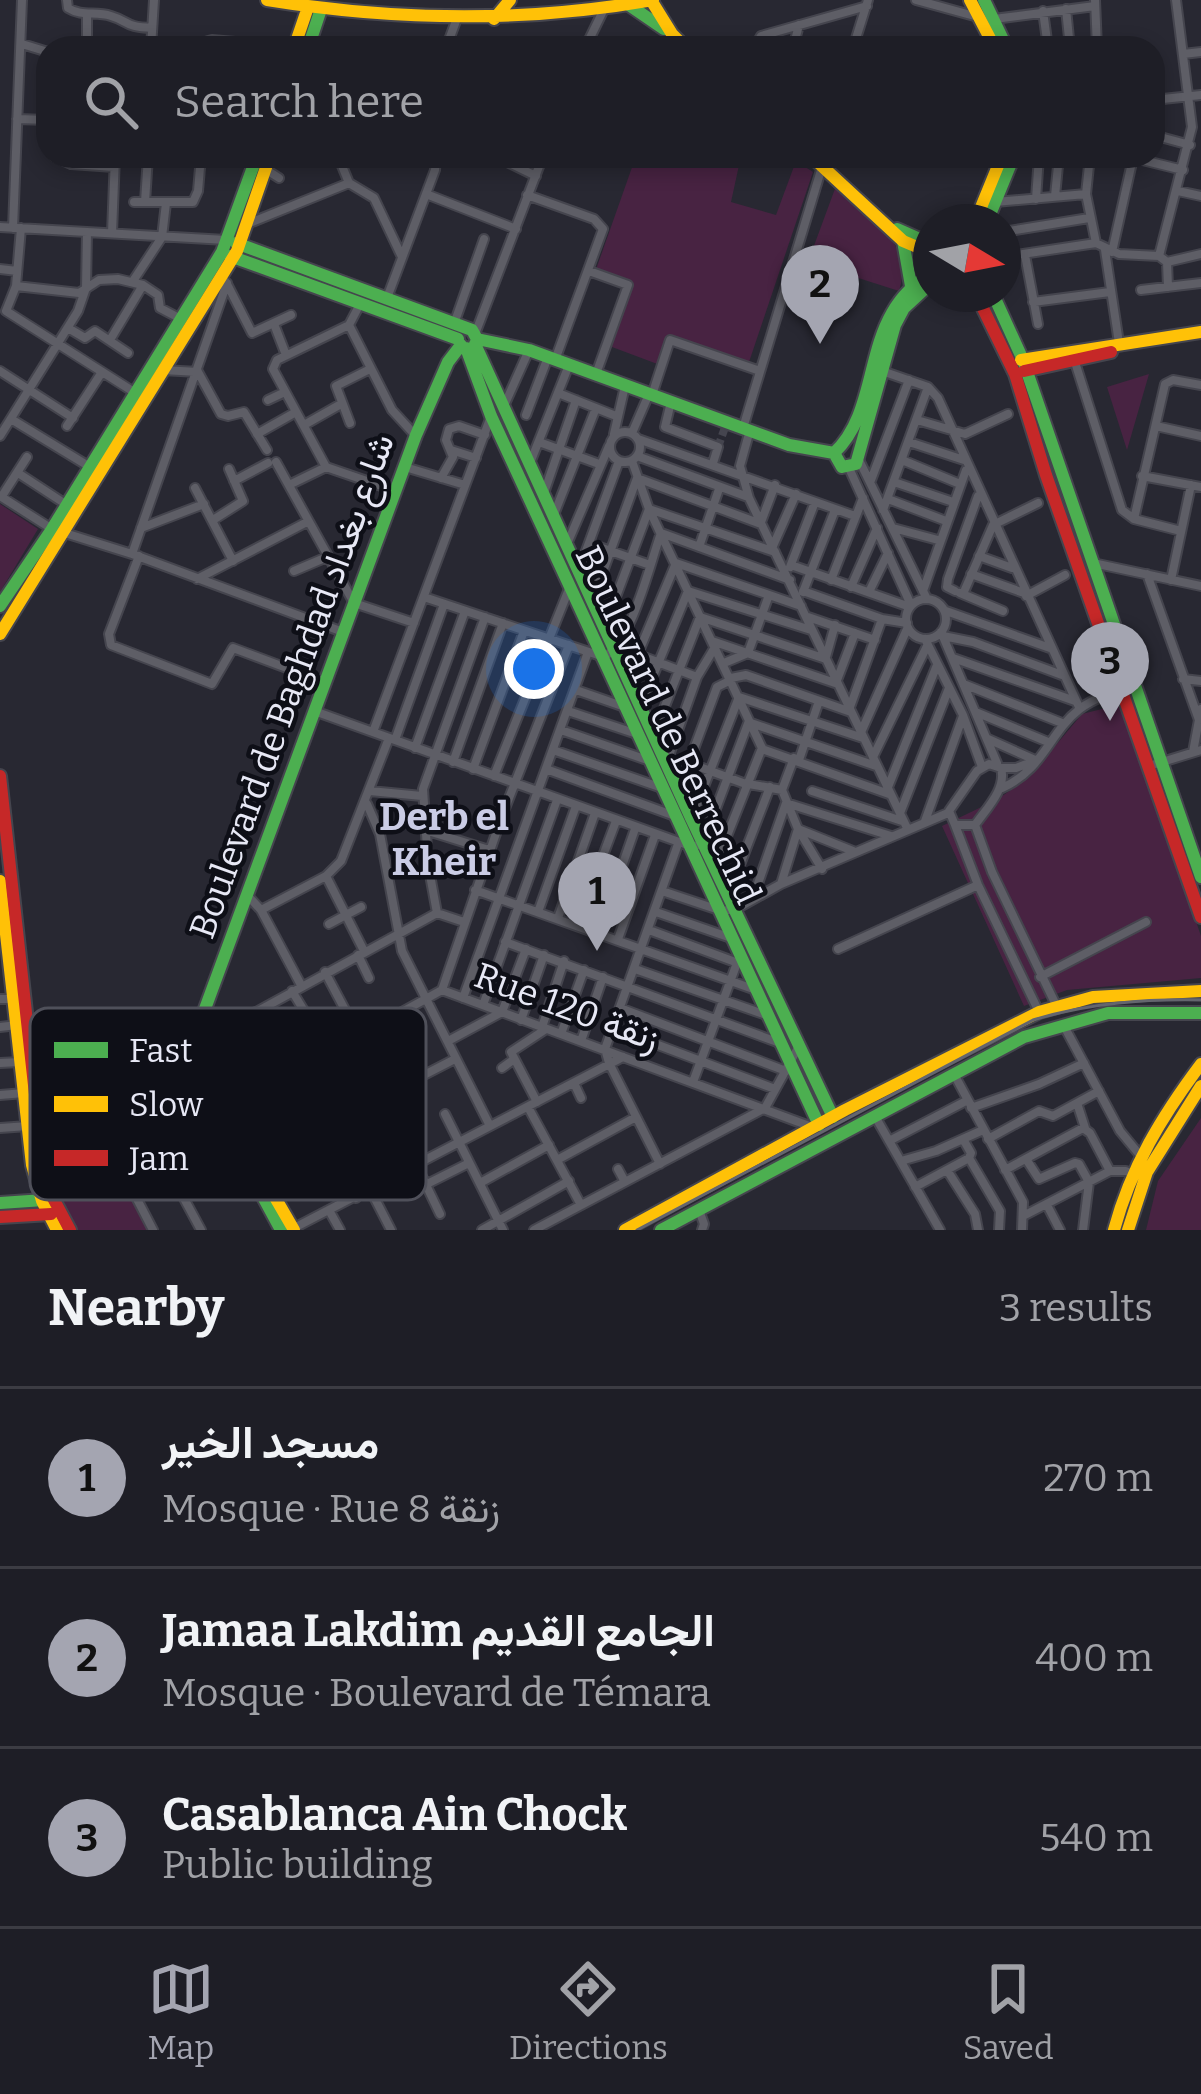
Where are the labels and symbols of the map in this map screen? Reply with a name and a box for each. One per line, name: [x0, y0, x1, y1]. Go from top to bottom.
north arrow: [913, 204, 1021, 312]
pin: 2: [781, 245, 859, 344]
street label: Boulevard de Baghdad شارع بغداد: [180, 428, 406, 945]
street label: Boulevard de Berrechid: [566, 539, 770, 911]
pin: 3: [1071, 622, 1149, 721]
your location: [504, 639, 564, 699]
district label: Derb el Kheir: [379, 794, 509, 885]
pin: 1: [558, 852, 636, 951]
street label: Rue 120 زنقة: [469, 953, 665, 1061]
legend: [30, 1008, 426, 1200]
text: Fast: [129, 1031, 192, 1071]
text: Slow: [129, 1085, 204, 1125]
text: Jam: [128, 1139, 189, 1179]

